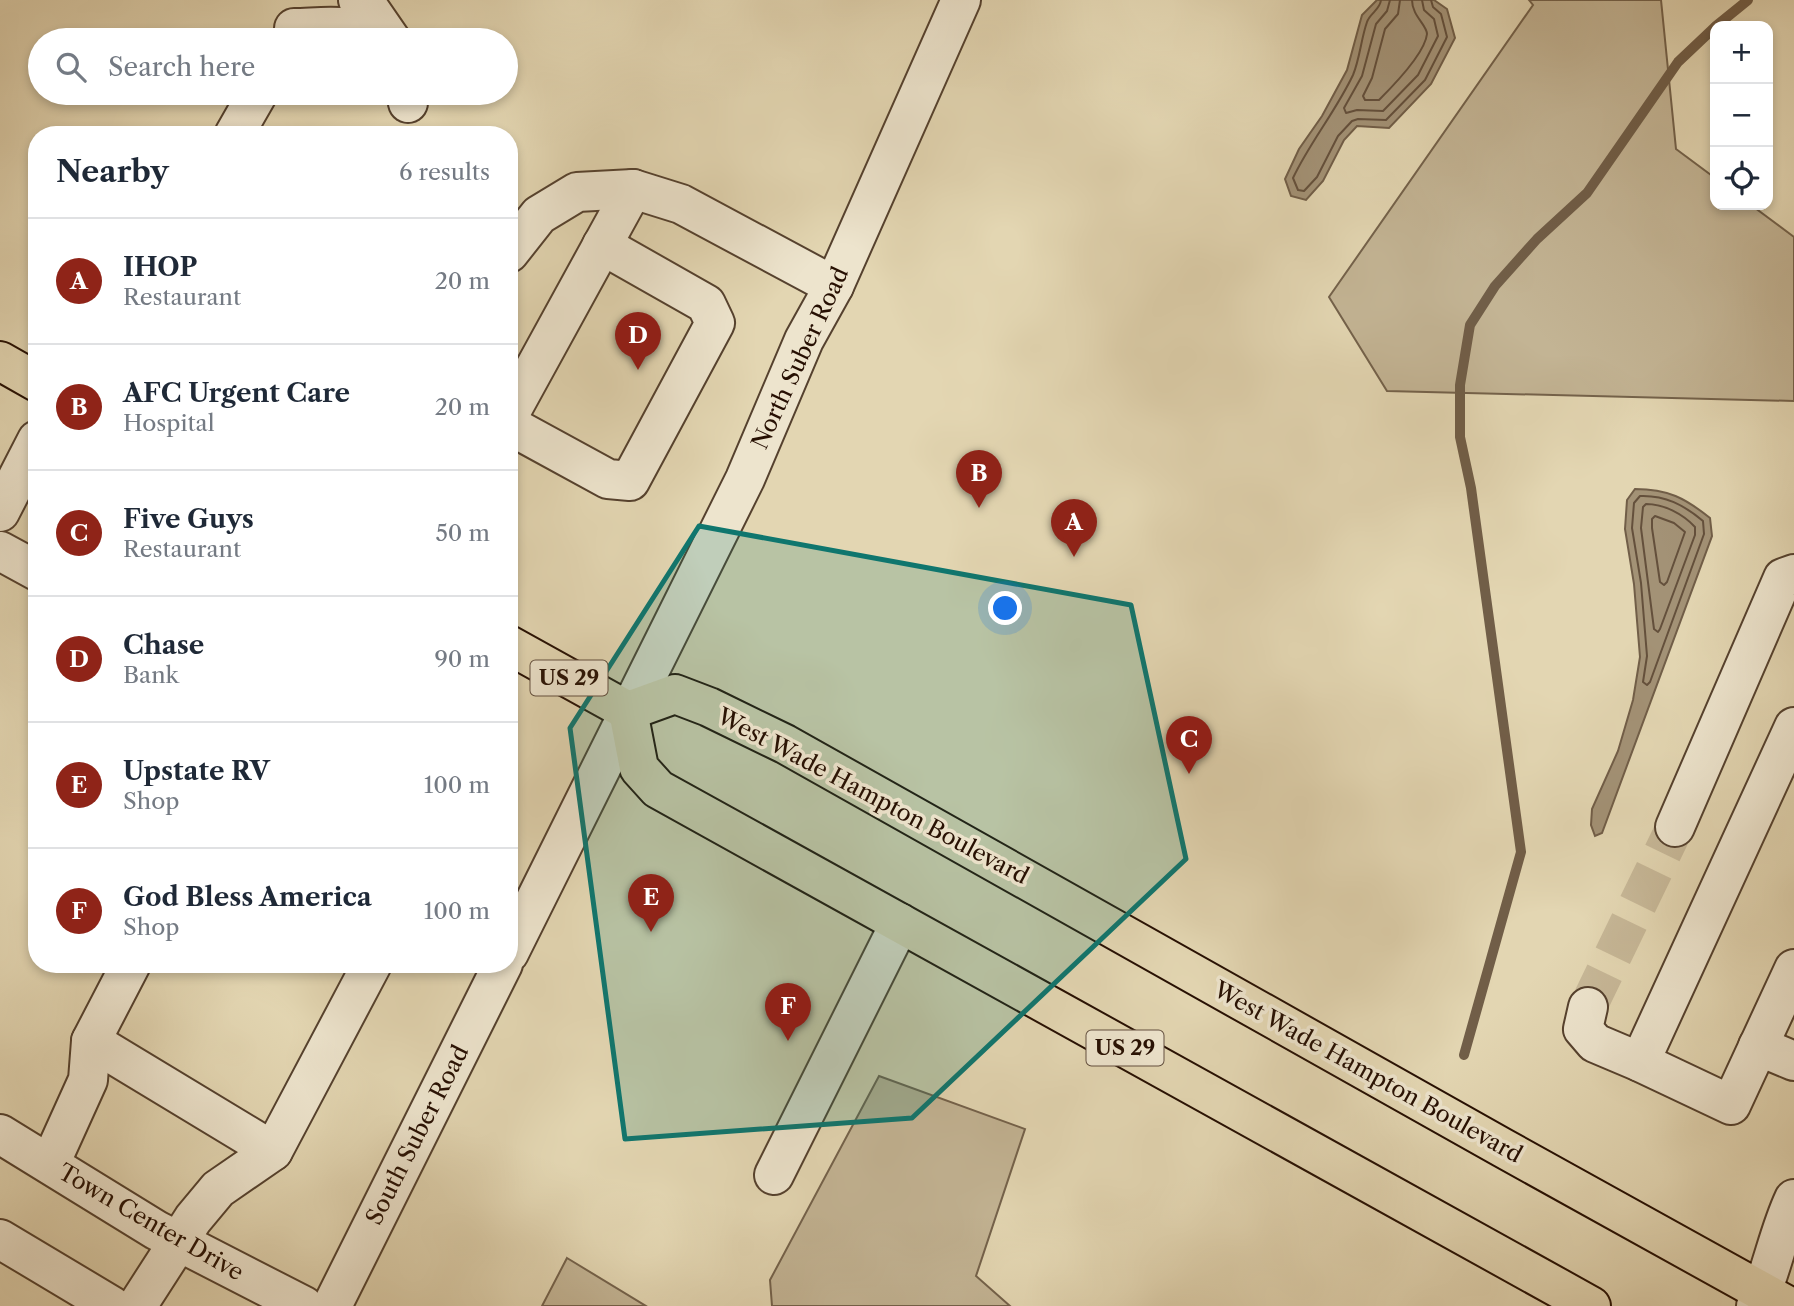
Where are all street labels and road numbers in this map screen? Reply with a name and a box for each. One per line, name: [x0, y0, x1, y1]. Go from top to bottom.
street label: North Suber Road: [746, 262, 854, 454]
road number: US 29: [530, 660, 608, 696]
street label: West Wade Hampton Boulevard: [712, 701, 1033, 890]
street label: West Wade Hampton Boulevard: [1208, 975, 1527, 1169]
road number: US 29: [1086, 1030, 1164, 1066]
street label: South Suber Road: [360, 1041, 474, 1229]
street label: Town Center Drive: [53, 1158, 249, 1286]

